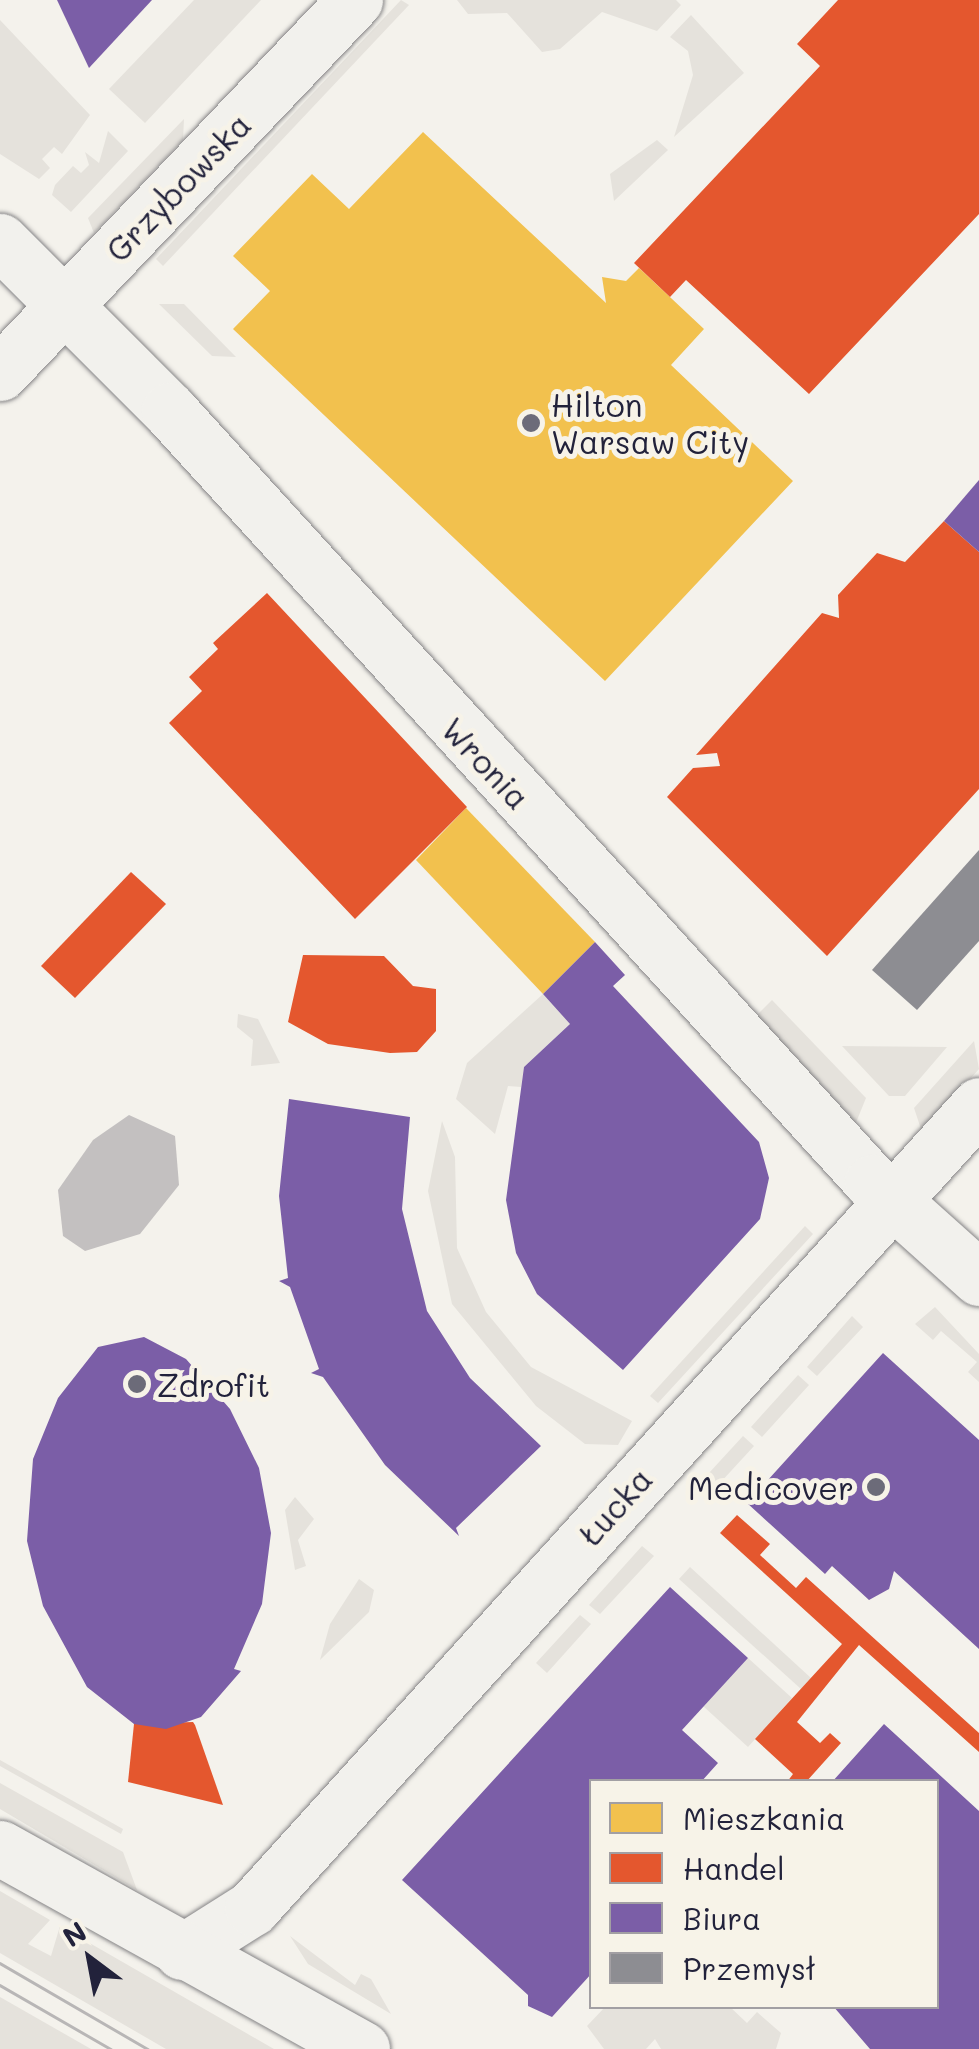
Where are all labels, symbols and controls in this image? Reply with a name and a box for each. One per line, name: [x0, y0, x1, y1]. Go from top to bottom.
street label: Grzybowska: [98, 105, 258, 269]
place label: Hilton Warsaw City: [551, 386, 749, 461]
marker: Hilton Warsaw City: [520, 412, 542, 434]
street label: Wronia: [434, 709, 538, 817]
place label: Zdrofit: [157, 1365, 270, 1403]
marker: Zdrofit: [126, 1373, 148, 1395]
street label: Łucka: [571, 1460, 659, 1552]
place label: Medicover: [688, 1468, 854, 1506]
marker: Medicover: [863, 1474, 889, 1500]
legend: [589, 1779, 939, 2009]
text: Mieszkania: [683, 1798, 845, 1838]
text: Handel: [683, 1848, 785, 1888]
text: Biura: [683, 1898, 761, 1938]
north arrow: [40, 1909, 140, 2009]
text: N: [56, 1913, 93, 1954]
text: Przemysł: [683, 1948, 815, 1988]

